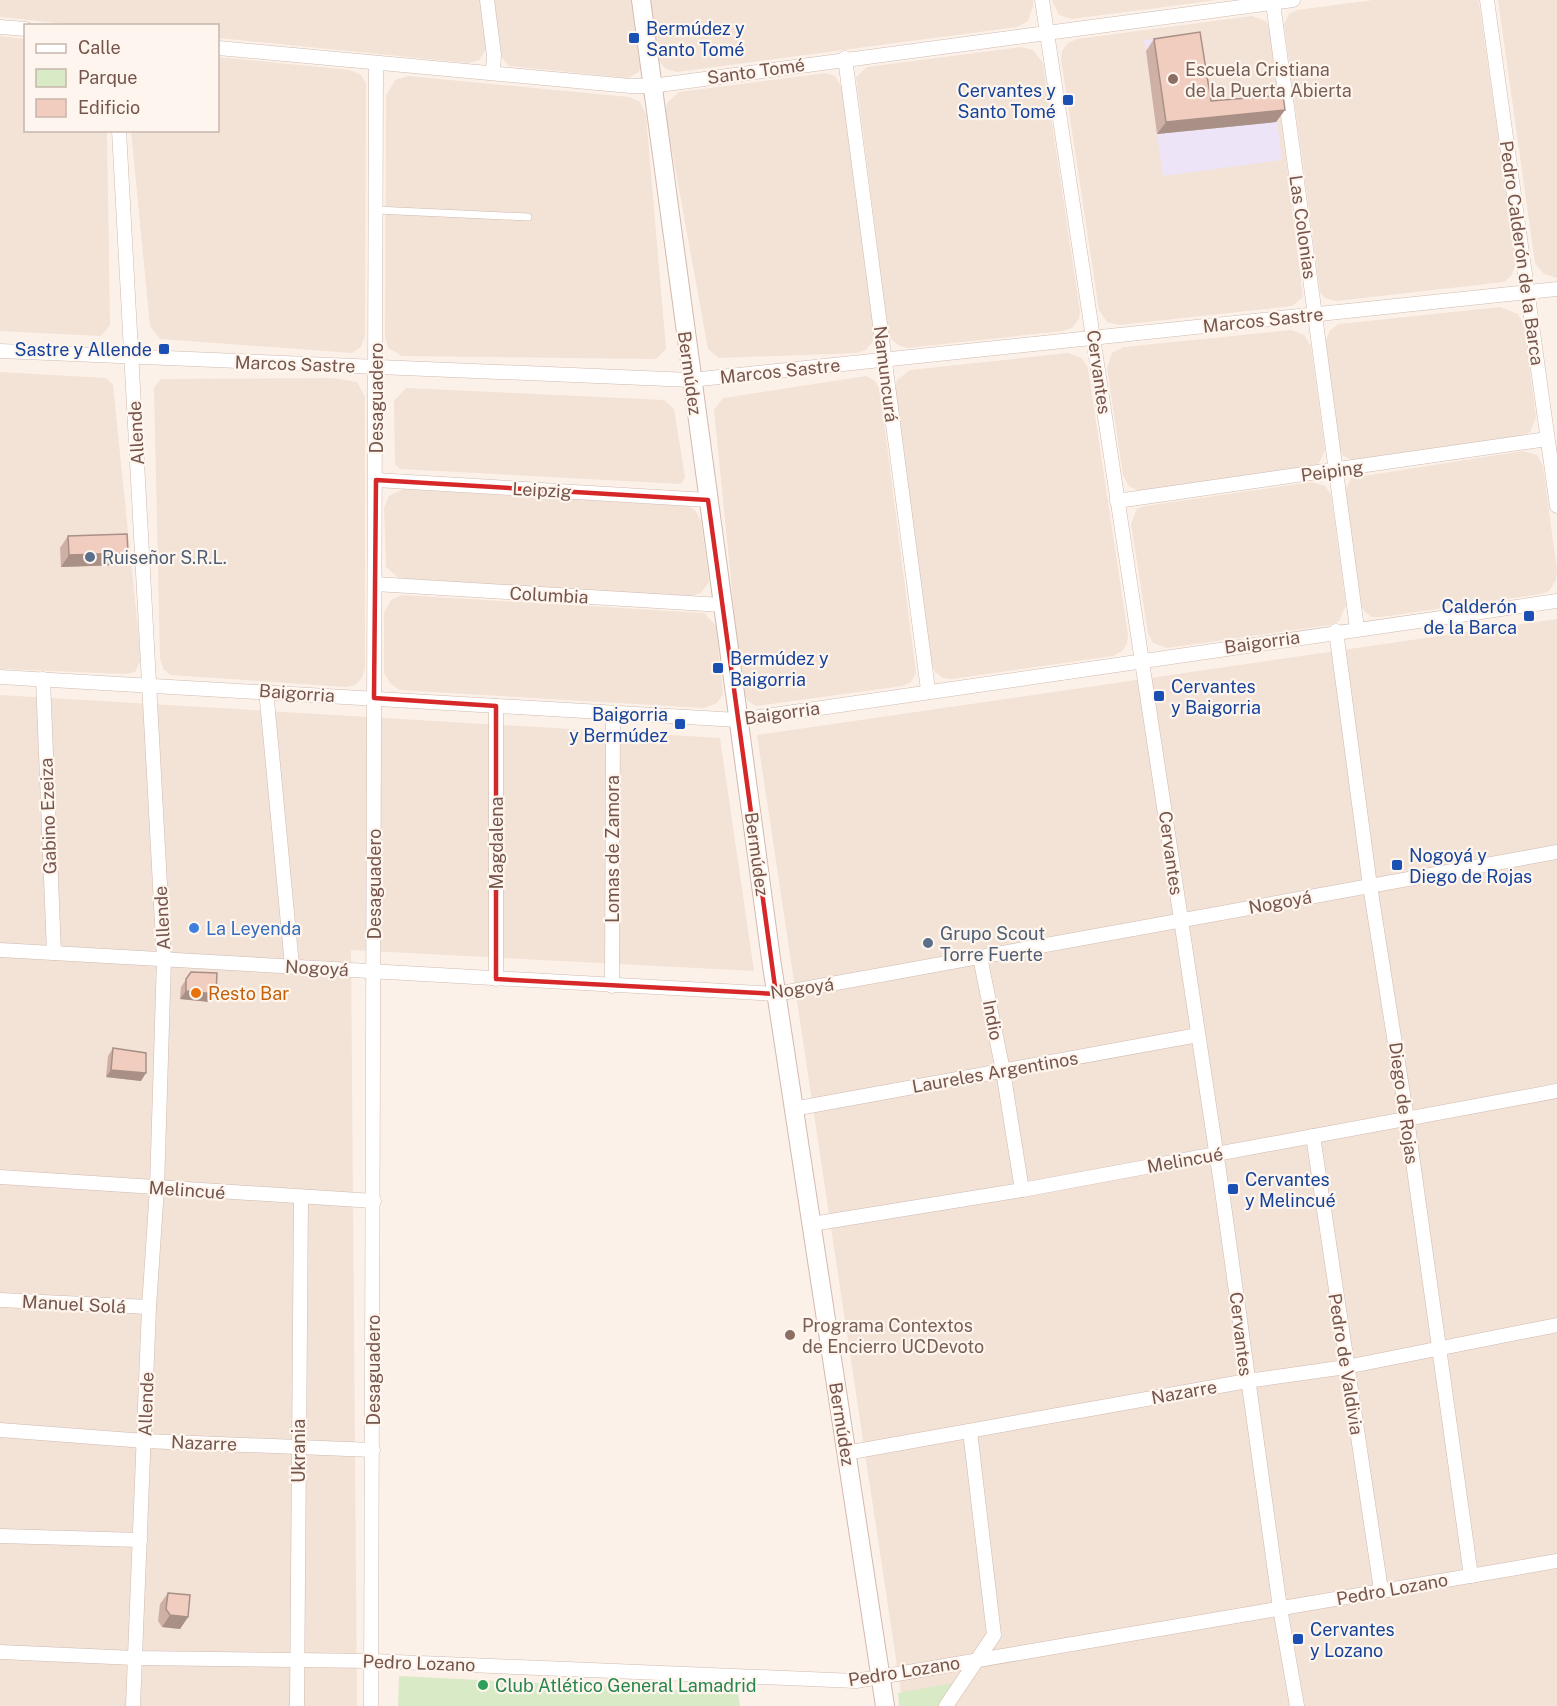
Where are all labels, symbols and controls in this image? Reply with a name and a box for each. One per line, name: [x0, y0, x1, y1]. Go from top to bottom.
place label: Bermúdez y Santo Tomé: [646, 18, 745, 60]
legend: [24, 24, 219, 132]
marker: Bermúdez y Santo Tomé: [627, 31, 641, 45]
text: Calle: [78, 37, 121, 58]
street label: Santo Tomé: [706, 54, 806, 88]
place label: Escuela Cristiana de la Puerta Abierta: [1185, 59, 1352, 101]
text: Parque: [78, 67, 138, 88]
marker: Escuela Cristiana de la Puerta Abierta: [1166, 72, 1180, 86]
place label: Cervantes y Santo Tomé: [957, 80, 1056, 122]
marker: Cervantes y Santo Tomé: [1061, 93, 1075, 107]
text: Edificio: [78, 97, 140, 118]
street label: Pedro Calderón de la Barca: [1496, 139, 1548, 367]
street label: Las Colonias: [1285, 174, 1321, 280]
street label: Marcos Sastre: [1202, 303, 1324, 337]
street label: Namuncurá: [870, 325, 902, 423]
street label: Cervantes: [1083, 329, 1115, 415]
street label: Bermúdez: [674, 330, 706, 416]
place label: Sastre y Allende: [15, 339, 152, 360]
marker: Sastre y Allende: [157, 342, 171, 356]
street label: Desaguadero: [366, 342, 387, 454]
street label: Marcos Sastre: [234, 351, 356, 377]
street label: Marcos Sastre: [719, 354, 841, 388]
street label: Allende: [124, 400, 148, 466]
street label: Peiping: [1299, 456, 1365, 486]
street label: Leipzig: [512, 478, 572, 502]
place label: Ruiseñor S.R.L.: [102, 547, 227, 568]
marker: Ruiseñor S.R.L.: [83, 550, 97, 564]
street label: Columbia: [509, 582, 589, 608]
place label: Calderón de la Barca: [1424, 596, 1517, 638]
marker: Calderón de la Barca: [1522, 609, 1536, 623]
street label: Baigorria: [1223, 626, 1301, 658]
place label: Bermúdez y Baigorria: [730, 648, 829, 690]
marker: Bermúdez y Baigorria: [711, 661, 725, 675]
place label: Cervantes y Baigorria: [1171, 676, 1261, 718]
street label: Baigorria: [258, 680, 336, 706]
marker: Cervantes y Baigorria: [1152, 689, 1166, 703]
street label: Baigorria: [743, 697, 821, 729]
place label: Baigorria y Bermúdez: [569, 704, 668, 746]
marker: Baigorria y Bermúdez: [673, 717, 687, 731]
street label: Gabino Ezeiza: [35, 757, 61, 875]
street label: Lomas de Zamora: [602, 775, 623, 923]
street label: Magdalena: [486, 797, 507, 889]
street label: Cervantes: [1155, 810, 1187, 896]
street label: Bermúdez: [741, 811, 773, 897]
street label: Desaguadero: [364, 828, 385, 940]
place label: Nogoyá y Diego de Rojas: [1409, 845, 1532, 887]
marker: Nogoyá y Diego de Rojas: [1390, 858, 1404, 872]
street label: Allende: [150, 885, 174, 951]
street label: Nogoyá: [1247, 886, 1313, 918]
place label: La Leyenda: [206, 918, 301, 939]
marker: La Leyenda: [187, 921, 201, 935]
place label: Grupo Scout Torre Fuerte: [940, 923, 1045, 965]
marker: Grupo Scout Torre Fuerte: [921, 936, 935, 950]
street label: Nogoyá: [285, 956, 349, 980]
street label: Nogoyá: [769, 973, 835, 1003]
place label: Resto Bar: [208, 983, 289, 1004]
marker: Resto Bar: [189, 986, 203, 1000]
street label: Indio: [979, 998, 1007, 1042]
street label: Diego de Rojas: [1385, 1041, 1423, 1165]
street label: Laureles Argentinos: [910, 1047, 1080, 1097]
street label: Melincué: [1145, 1143, 1225, 1177]
place label: Cervantes y Melincué: [1245, 1169, 1336, 1211]
street label: Melincué: [148, 1177, 226, 1203]
marker: Cervantes y Melincué: [1226, 1182, 1240, 1196]
street label: Manuel Solá: [21, 1291, 127, 1317]
street label: Cervantes: [1225, 1291, 1257, 1377]
street label: Pedro de Valdivia: [1324, 1292, 1368, 1436]
street label: Desaguadero: [363, 1314, 384, 1426]
place label: Programa Contextos de Encierro UCDevoto: [802, 1315, 984, 1357]
marker: Programa Contextos de Encierro UCDevoto: [783, 1328, 797, 1342]
street label: Allende: [134, 1371, 158, 1437]
street label: Nazarre: [1150, 1376, 1218, 1408]
street label: Bermúdez: [825, 1380, 859, 1468]
street label: Ukrania: [288, 1419, 309, 1483]
street label: Nazarre: [171, 1431, 237, 1455]
street label: Pedro Lozano: [1335, 1569, 1449, 1609]
place label: Cervantes y Lozano: [1310, 1619, 1395, 1661]
marker: Cervantes y Lozano: [1291, 1632, 1305, 1646]
street label: Pedro Lozano: [362, 1651, 476, 1675]
street label: Pedro Lozano: [847, 1652, 961, 1690]
place label: Club Atlético General Lamadrid: [495, 1675, 756, 1696]
marker: Club Atlético General Lamadrid: [476, 1678, 490, 1692]

